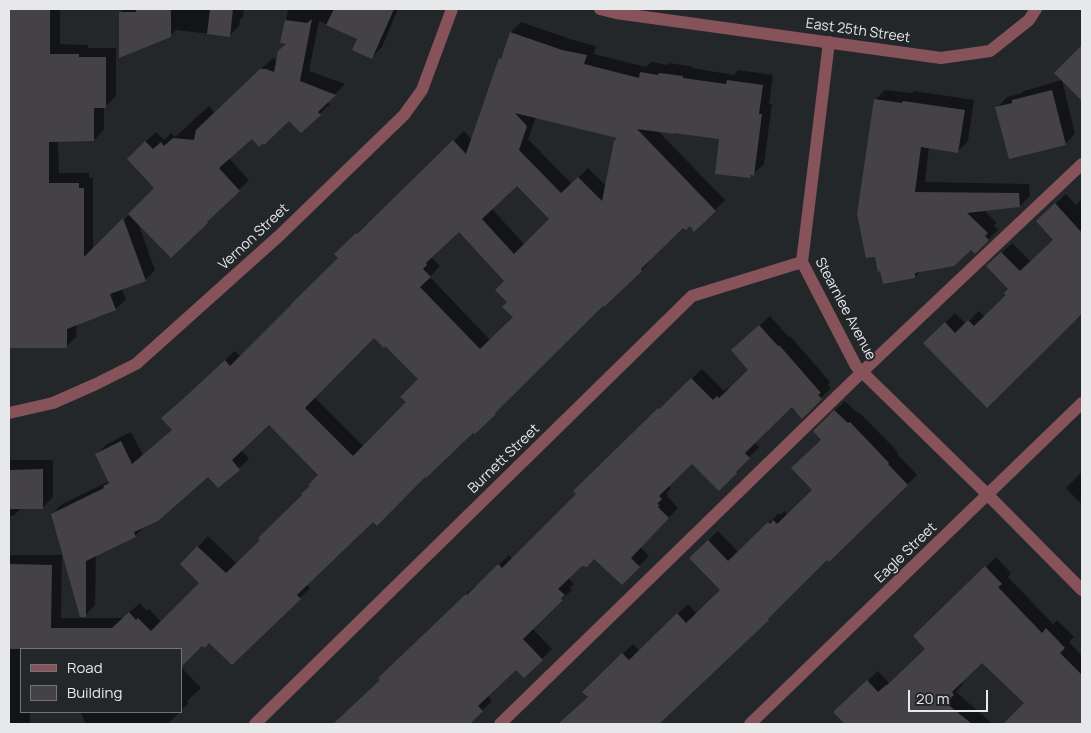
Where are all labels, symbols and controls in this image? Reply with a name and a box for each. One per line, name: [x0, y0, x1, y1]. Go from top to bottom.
street label: East 25th Street: [805, 15, 911, 47]
street label: Vernon Street: [215, 200, 293, 274]
street label: Stearnlee Avenue: [811, 255, 879, 363]
street label: Burnett Street: [465, 421, 543, 497]
street label: Eagle Street: [872, 519, 940, 587]
legend: [20, 648, 182, 713]
text: Road: [67, 657, 103, 678]
scale bar: [911, 680, 991, 712]
text: Building: [67, 682, 122, 703]
text: 20 m: [916, 688, 949, 709]

